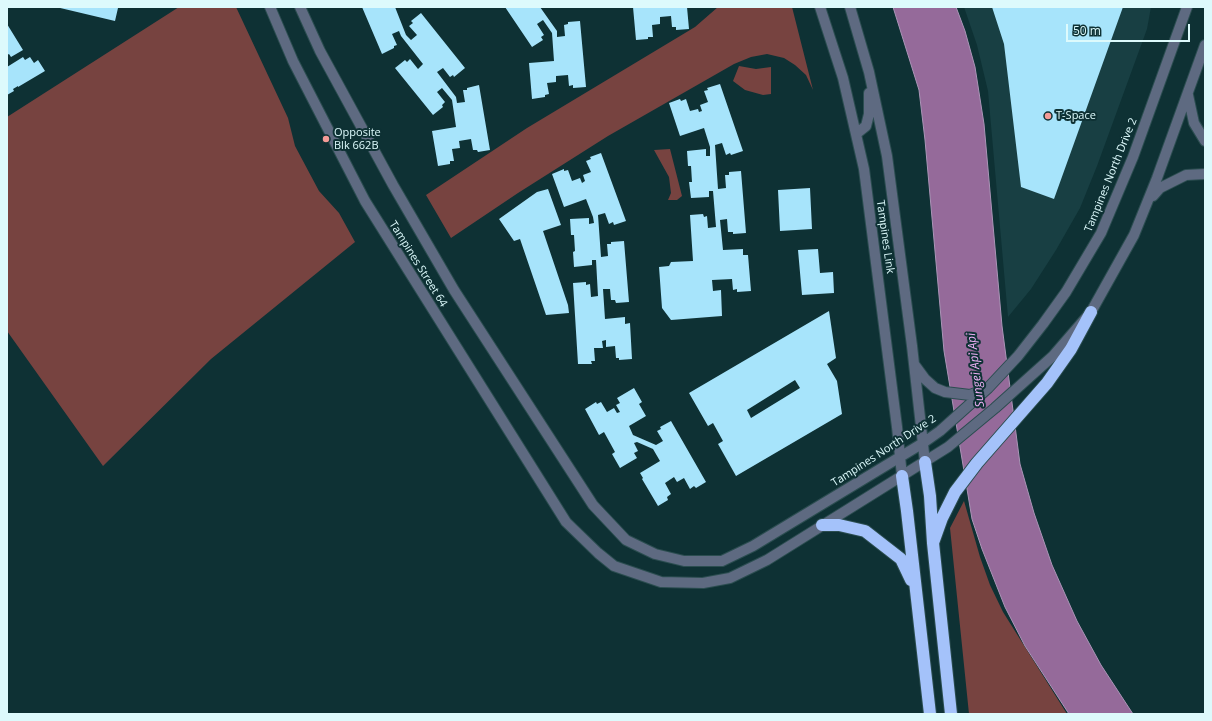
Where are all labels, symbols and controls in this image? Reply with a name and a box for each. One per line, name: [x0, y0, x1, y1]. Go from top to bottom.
scale bar: [1068, 16, 1192, 42]
text: 50 m: [1073, 22, 1101, 39]
place label: T-Space: [1056, 109, 1096, 123]
marker: T-Space: [1043, 111, 1053, 121]
street label: Tampines North Drive 2: [1082, 116, 1140, 234]
place label: Opposite Blk 662B: [334, 126, 381, 152]
marker: Opposite Blk 662B: [321, 134, 331, 144]
street label: Tampines Link: [873, 199, 897, 275]
street label: Tampines Street 64: [386, 219, 450, 309]
water label: Sungei Api Api: [964, 332, 988, 408]
street label: Tampines North Drive 2: [829, 412, 939, 490]

